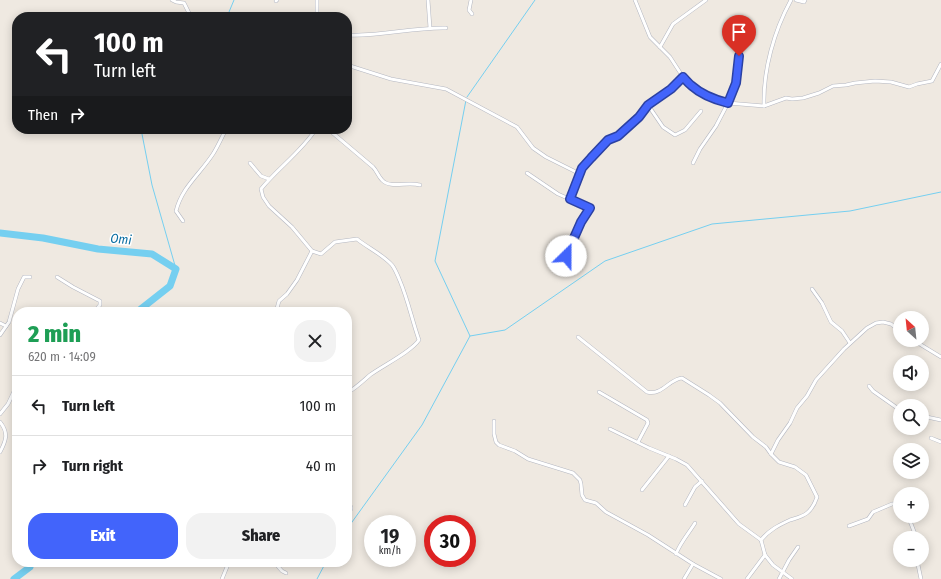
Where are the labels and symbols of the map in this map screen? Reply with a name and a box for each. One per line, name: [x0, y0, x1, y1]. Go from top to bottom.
pin: [722, 15, 756, 56]
water label: Omi: [110, 231, 133, 247]
position arrow: [545, 235, 587, 277]
north arrow: [893, 311, 929, 347]
speed limit sign: 30: [424, 515, 476, 567]

